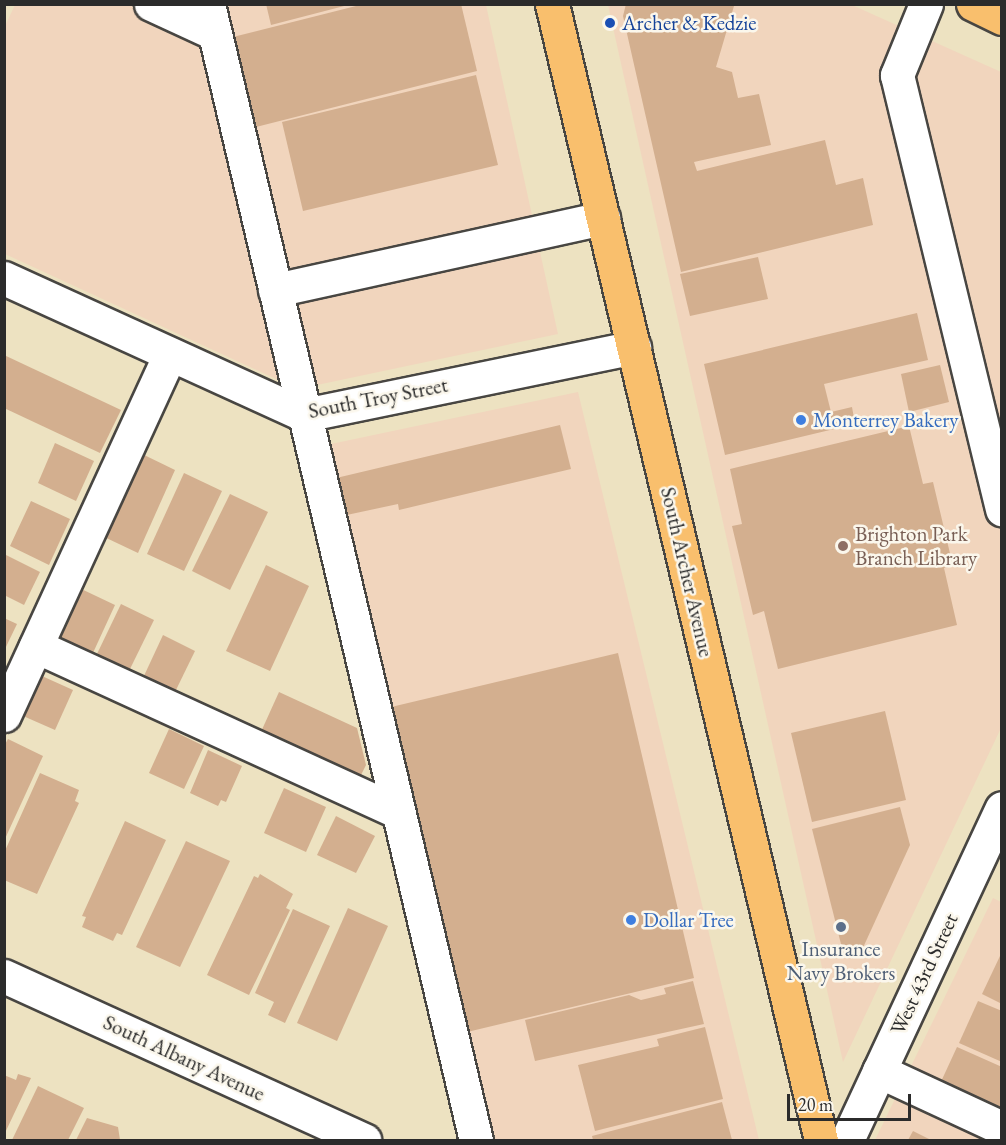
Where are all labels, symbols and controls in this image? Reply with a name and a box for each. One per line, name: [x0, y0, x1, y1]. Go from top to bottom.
place label: Archer & Kedzie: [622, 10, 757, 36]
marker: Archer & Kedzie: [603, 16, 617, 30]
street label: South Troy Street: [306, 372, 450, 424]
place label: Monterrey Bakery: [813, 407, 958, 433]
marker: Monterrey Bakery: [794, 413, 808, 427]
street label: South Archer Avenue: [655, 485, 719, 659]
place label: Brighton Park Branch Library: [855, 521, 977, 571]
marker: Brighton Park Branch Library: [836, 539, 850, 553]
place label: Dollar Tree: [643, 907, 734, 933]
street label: West 43rd Street: [885, 909, 963, 1039]
marker: Dollar Tree: [624, 913, 638, 927]
marker: Insurance Navy Brokers: [834, 920, 848, 934]
place label: Insurance Navy Brokers: [787, 936, 895, 986]
street label: South Albany Avenue: [99, 1010, 269, 1106]
scale bar: [790, 1082, 914, 1120]
text: 20 m: [798, 1093, 833, 1116]

